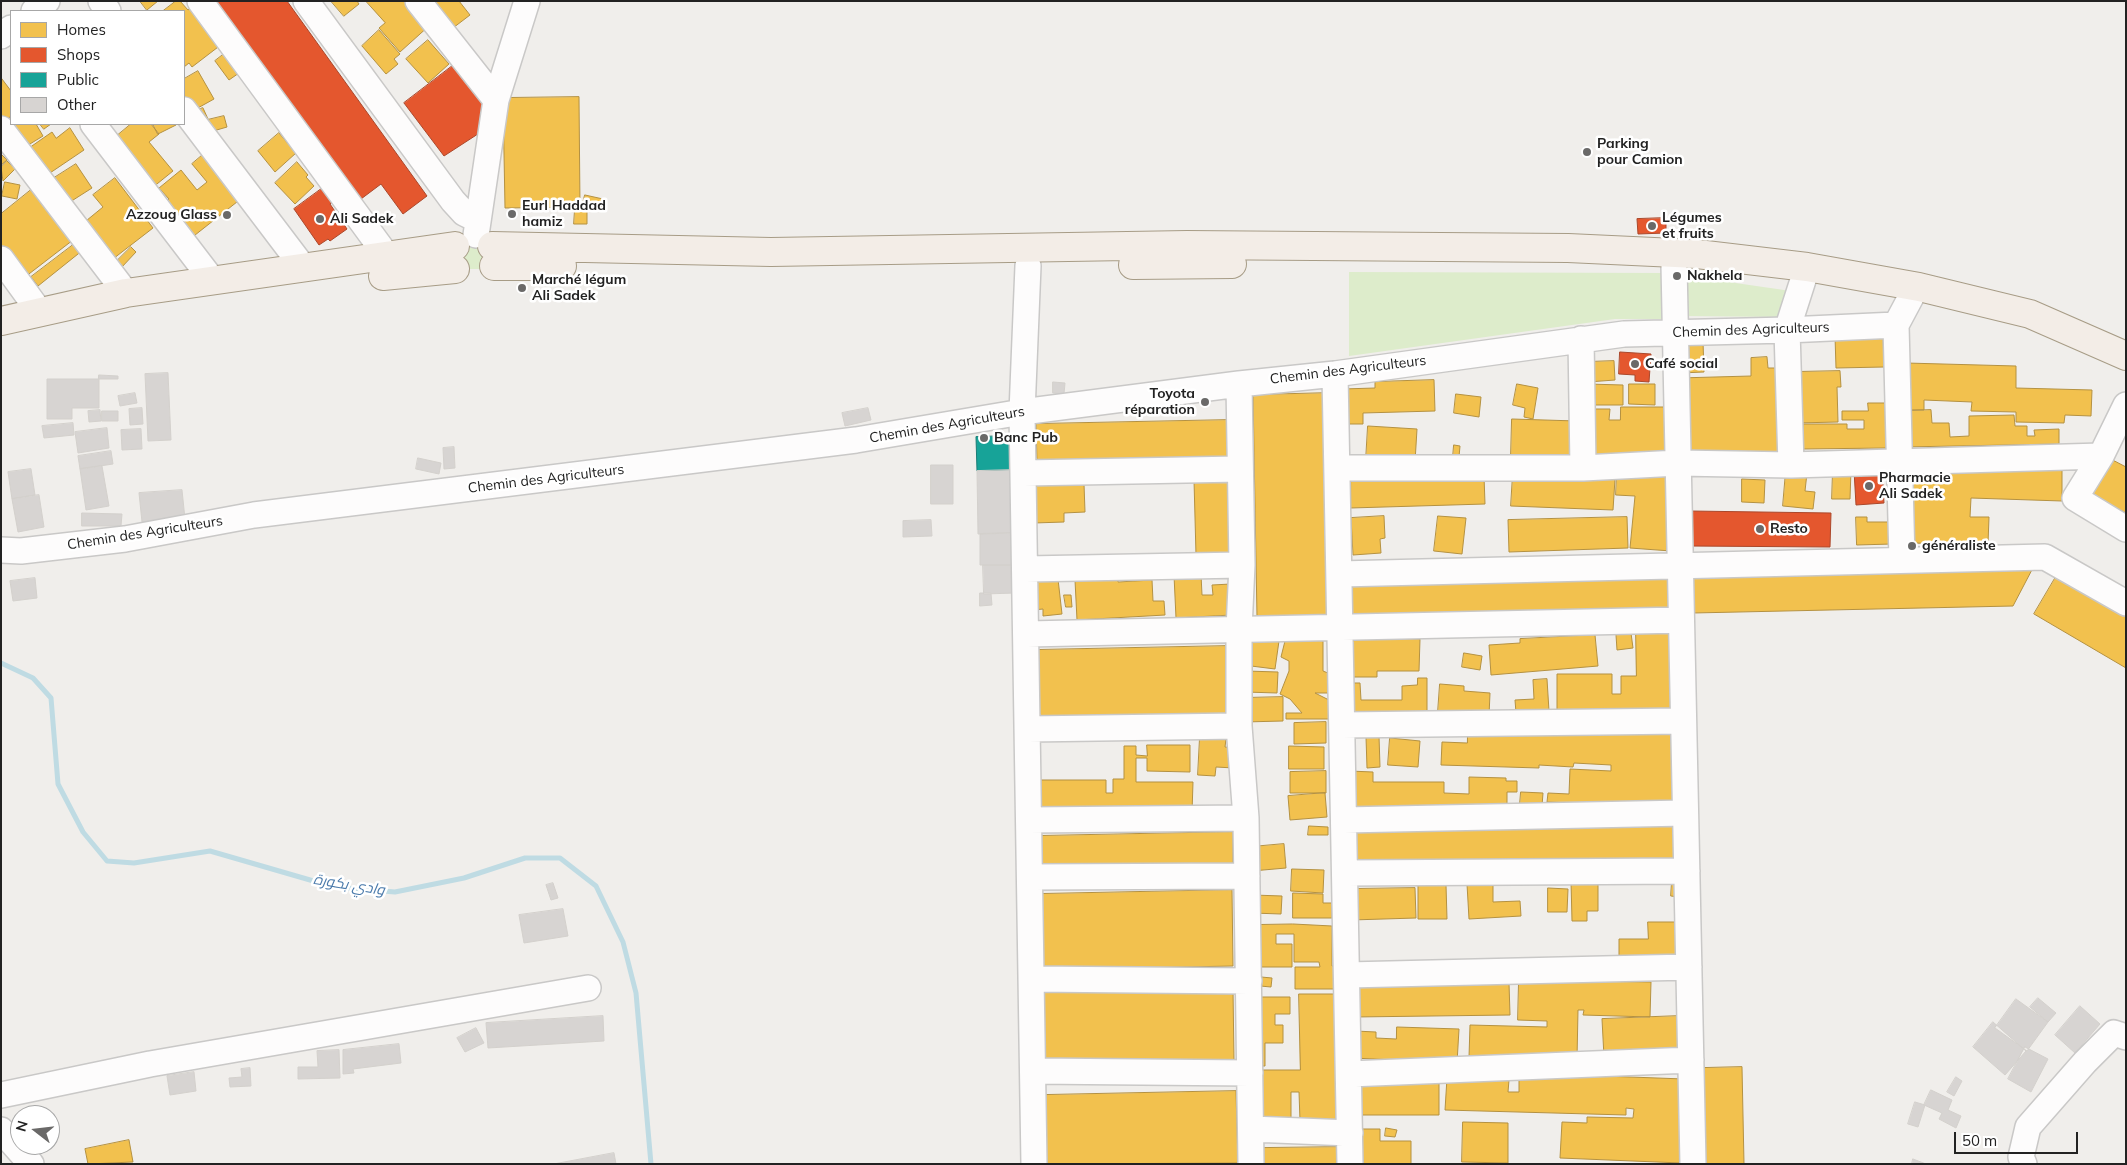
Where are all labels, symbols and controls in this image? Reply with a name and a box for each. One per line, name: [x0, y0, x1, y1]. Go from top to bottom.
legend: [10, 10, 185, 125]
text: Homes: [57, 20, 106, 39]
text: Shops: [57, 45, 100, 64]
text: Public: [57, 70, 99, 89]
text: Other: [57, 95, 96, 114]
place label: Parking pour Camion: [1597, 136, 1683, 168]
marker: Parking pour Camion: [1581, 146, 1593, 158]
place label: Eurl Haddad hamiz: [522, 198, 606, 230]
place label: Azzoug Glass: [126, 207, 217, 223]
marker: Eurl Haddad hamiz: [506, 208, 518, 220]
marker: Azzoug Glass: [221, 209, 233, 221]
place label: Légumes et fruits: [1662, 210, 1722, 242]
place label: Ali Sadek: [330, 211, 393, 227]
marker: Ali Sadek: [314, 213, 326, 225]
marker: Légumes et fruits: [1646, 220, 1658, 232]
place label: Nakhela: [1687, 268, 1742, 284]
marker: Nakhela: [1671, 270, 1683, 282]
place label: Marché légum Ali Sadek: [532, 272, 626, 304]
marker: Marché légum Ali Sadek: [516, 282, 528, 294]
street label: Chemin des Agriculteurs: [1672, 319, 1830, 341]
street label: Chemin des Agriculteurs: [1269, 352, 1427, 388]
place label: Café social: [1645, 356, 1718, 372]
marker: Café social: [1629, 358, 1641, 370]
place label: Toyota réparation: [1125, 386, 1195, 418]
marker: Toyota réparation: [1199, 396, 1211, 408]
street label: Chemin des Agriculteurs: [868, 403, 1026, 447]
place label: Banc Pub: [994, 430, 1058, 446]
marker: Banc Pub: [978, 432, 990, 444]
street label: Chemin des Agriculteurs: [467, 461, 625, 497]
place label: Pharmacie Ali Sadek: [1879, 470, 1951, 502]
marker: Pharmacie Ali Sadek: [1863, 480, 1875, 492]
street label: Chemin des Agriculteurs: [66, 512, 224, 554]
place label: Resto: [1770, 521, 1808, 537]
marker: Resto: [1754, 523, 1766, 535]
place label: généraliste: [1922, 538, 1996, 554]
marker: généraliste: [1906, 540, 1918, 552]
water label: وادي بكورة: [312, 870, 386, 900]
north arrow: [10, 1105, 60, 1155]
text: N: [11, 1119, 32, 1134]
scale bar: [1957, 1122, 2081, 1154]
text: 50 m: [1962, 1131, 1997, 1150]

